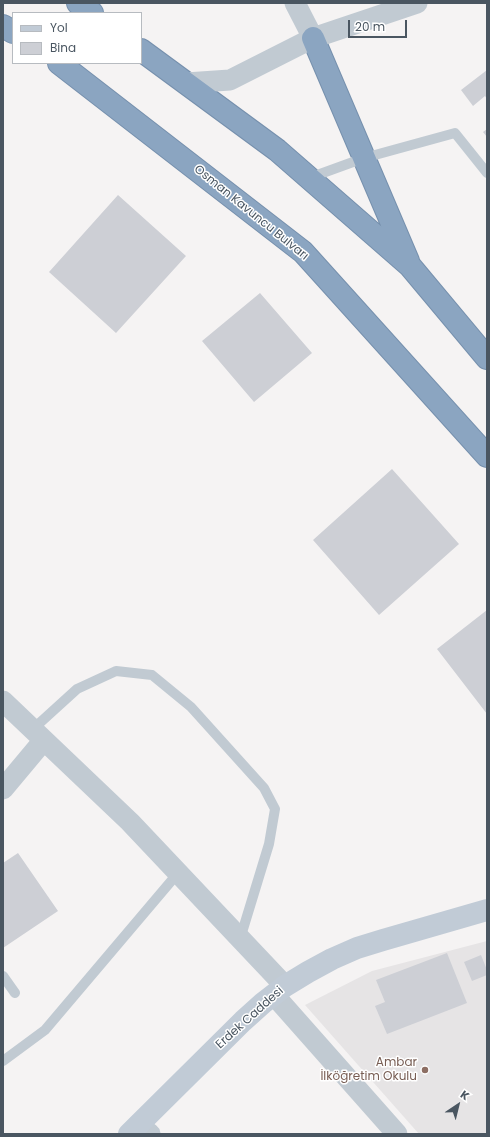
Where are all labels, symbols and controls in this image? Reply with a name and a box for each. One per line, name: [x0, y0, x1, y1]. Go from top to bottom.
legend: [12, 12, 142, 64]
scale bar: [350, 12, 409, 38]
text: 20 m: [355, 18, 385, 35]
text: Yol: [50, 19, 68, 36]
text: Bina: [50, 39, 76, 56]
street label: Osman Kavuncu Bulvarı: [191, 162, 311, 264]
street label: Erdek Caddesi: [213, 984, 287, 1052]
place label: Ambar İlköğretim Okulu: [320, 1056, 417, 1084]
marker: Ambar İlköğretim Okulu: [420, 1065, 430, 1075]
north arrow: [438, 1085, 478, 1125]
text: K: [457, 1086, 473, 1104]

